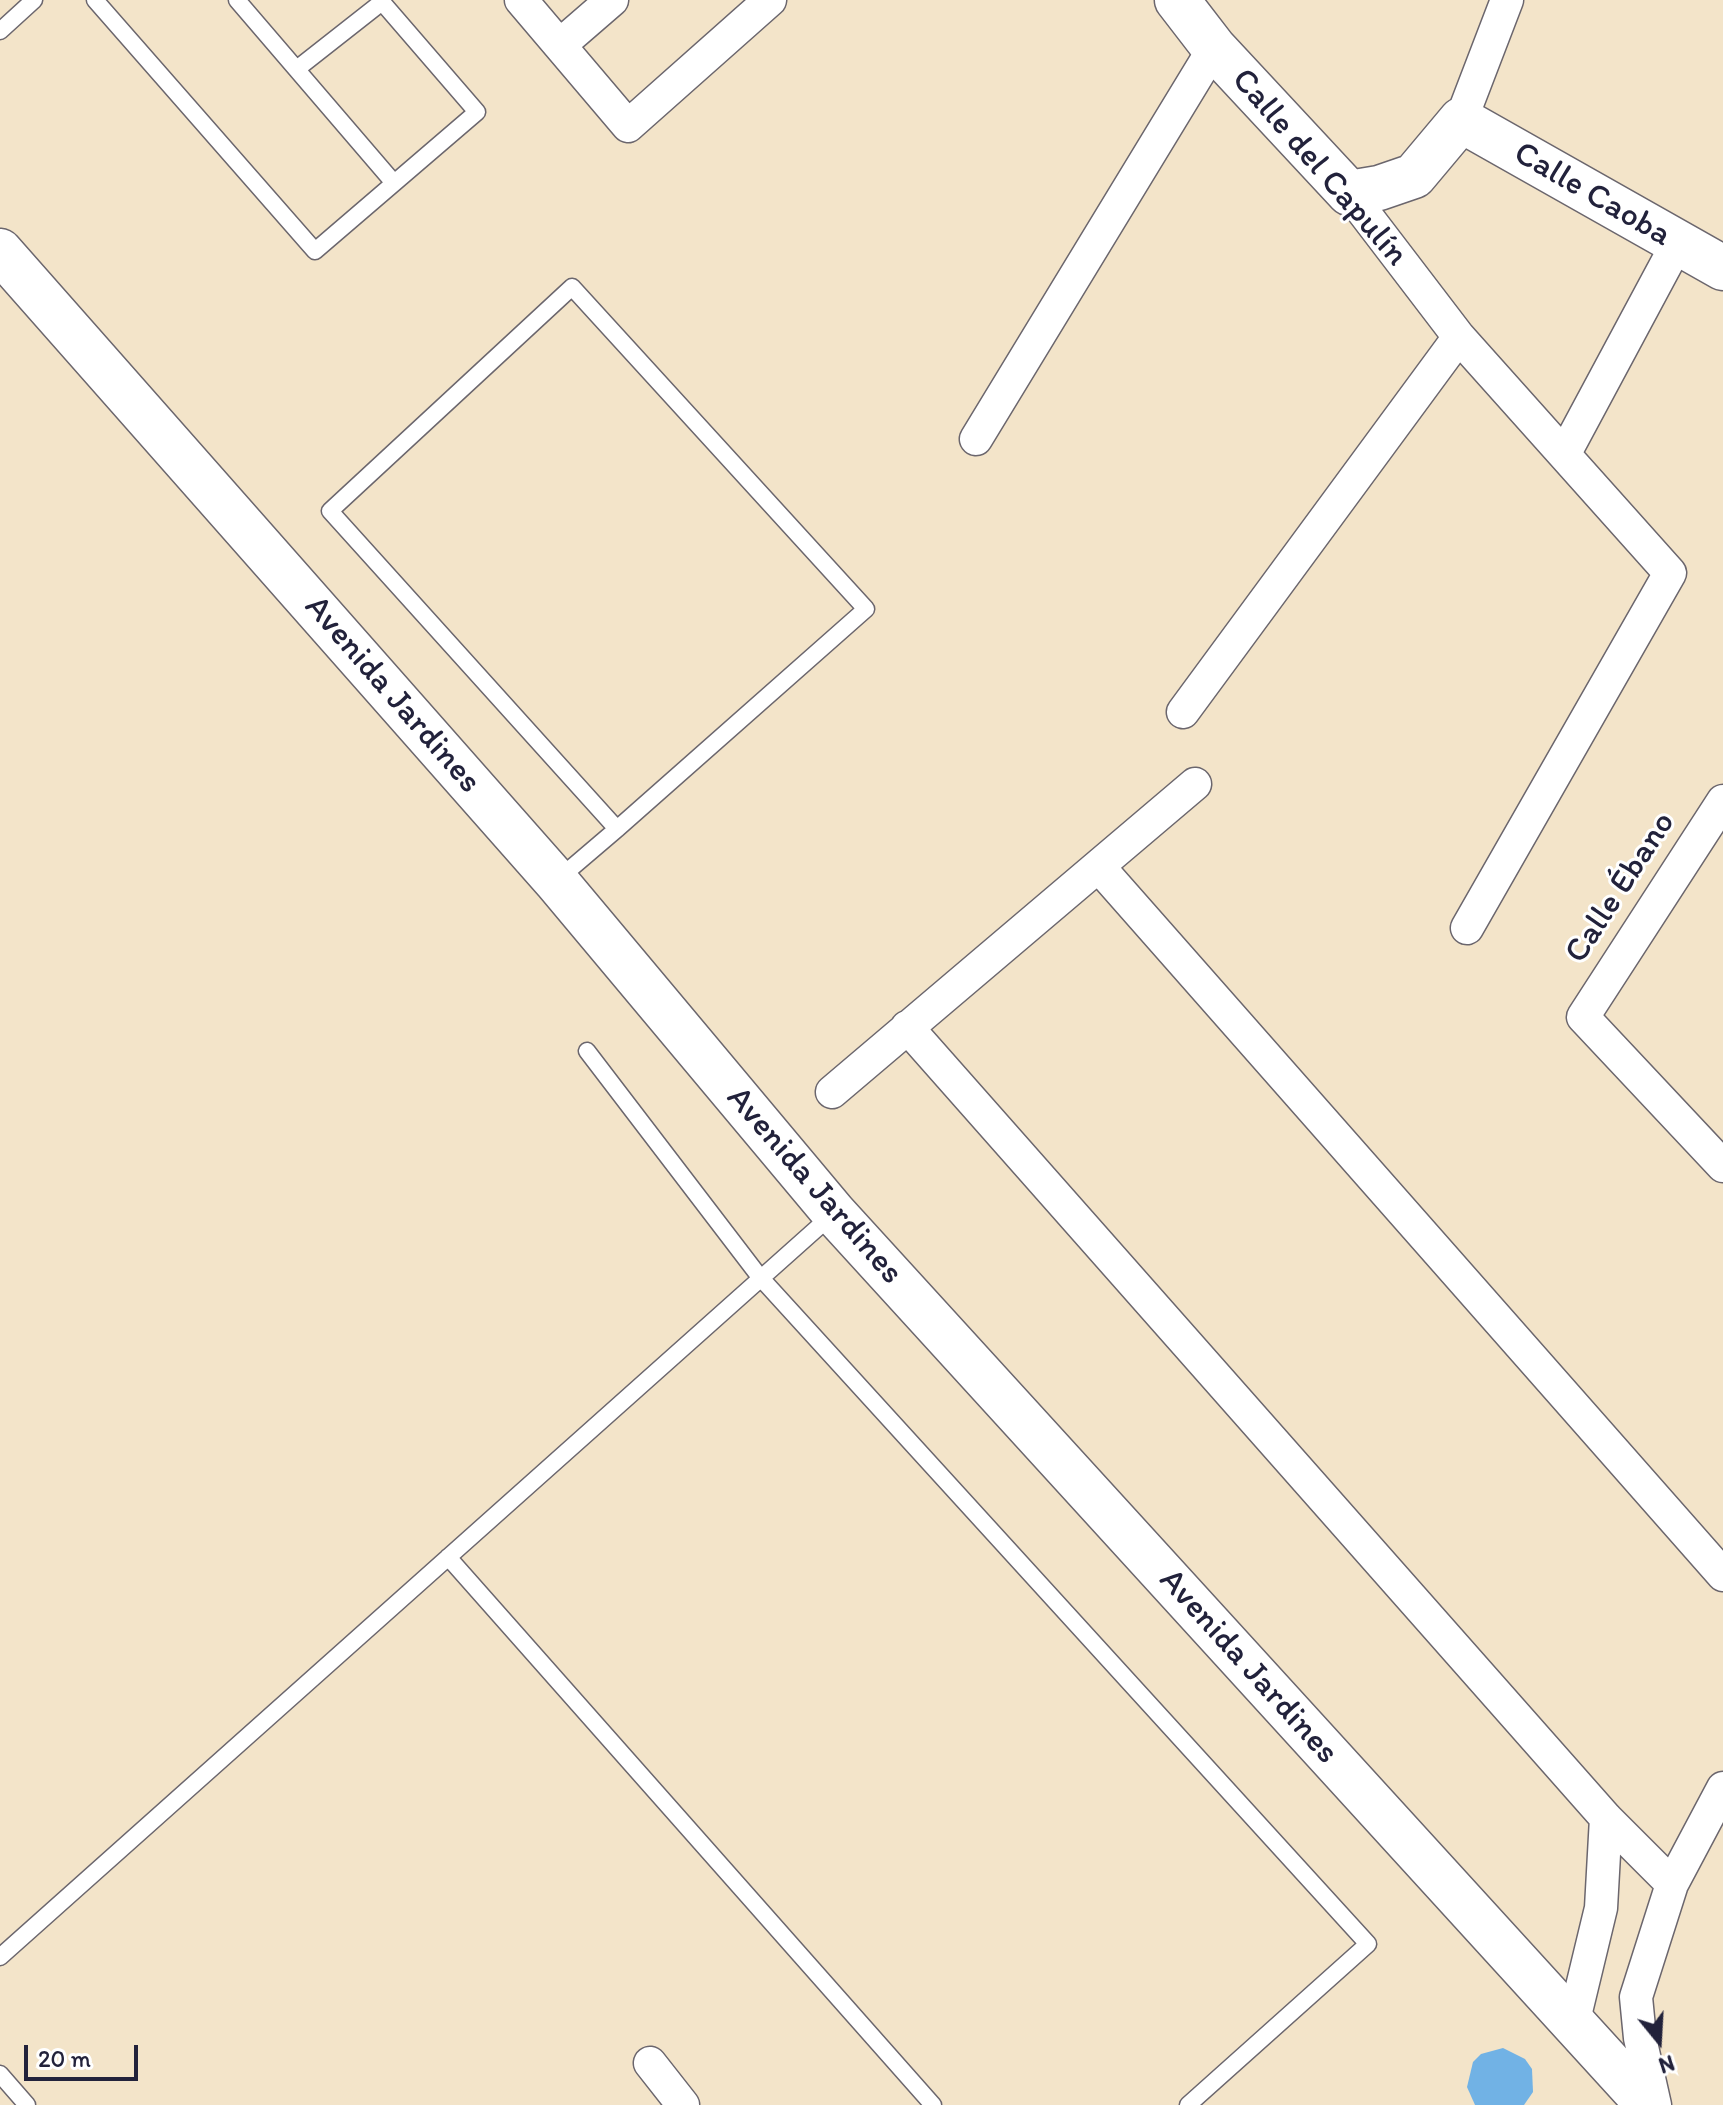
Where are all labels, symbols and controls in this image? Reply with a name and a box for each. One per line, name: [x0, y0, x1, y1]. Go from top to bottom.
street label: Calle del Capulín: [1222, 61, 1416, 275]
street label: Calle Caoba: [1506, 134, 1678, 256]
street label: Avenida Jardines: [295, 588, 489, 802]
street label: Calle Ébano: [1557, 805, 1685, 971]
street label: Avenida Jardines: [717, 1079, 911, 1293]
street label: Avenida Jardines: [1150, 1561, 1346, 1773]
north arrow: [1619, 2001, 1699, 2081]
scale bar: [28, 2029, 142, 2079]
text: 20 m: [38, 2044, 91, 2073]
text: N: [1655, 2049, 1678, 2079]

